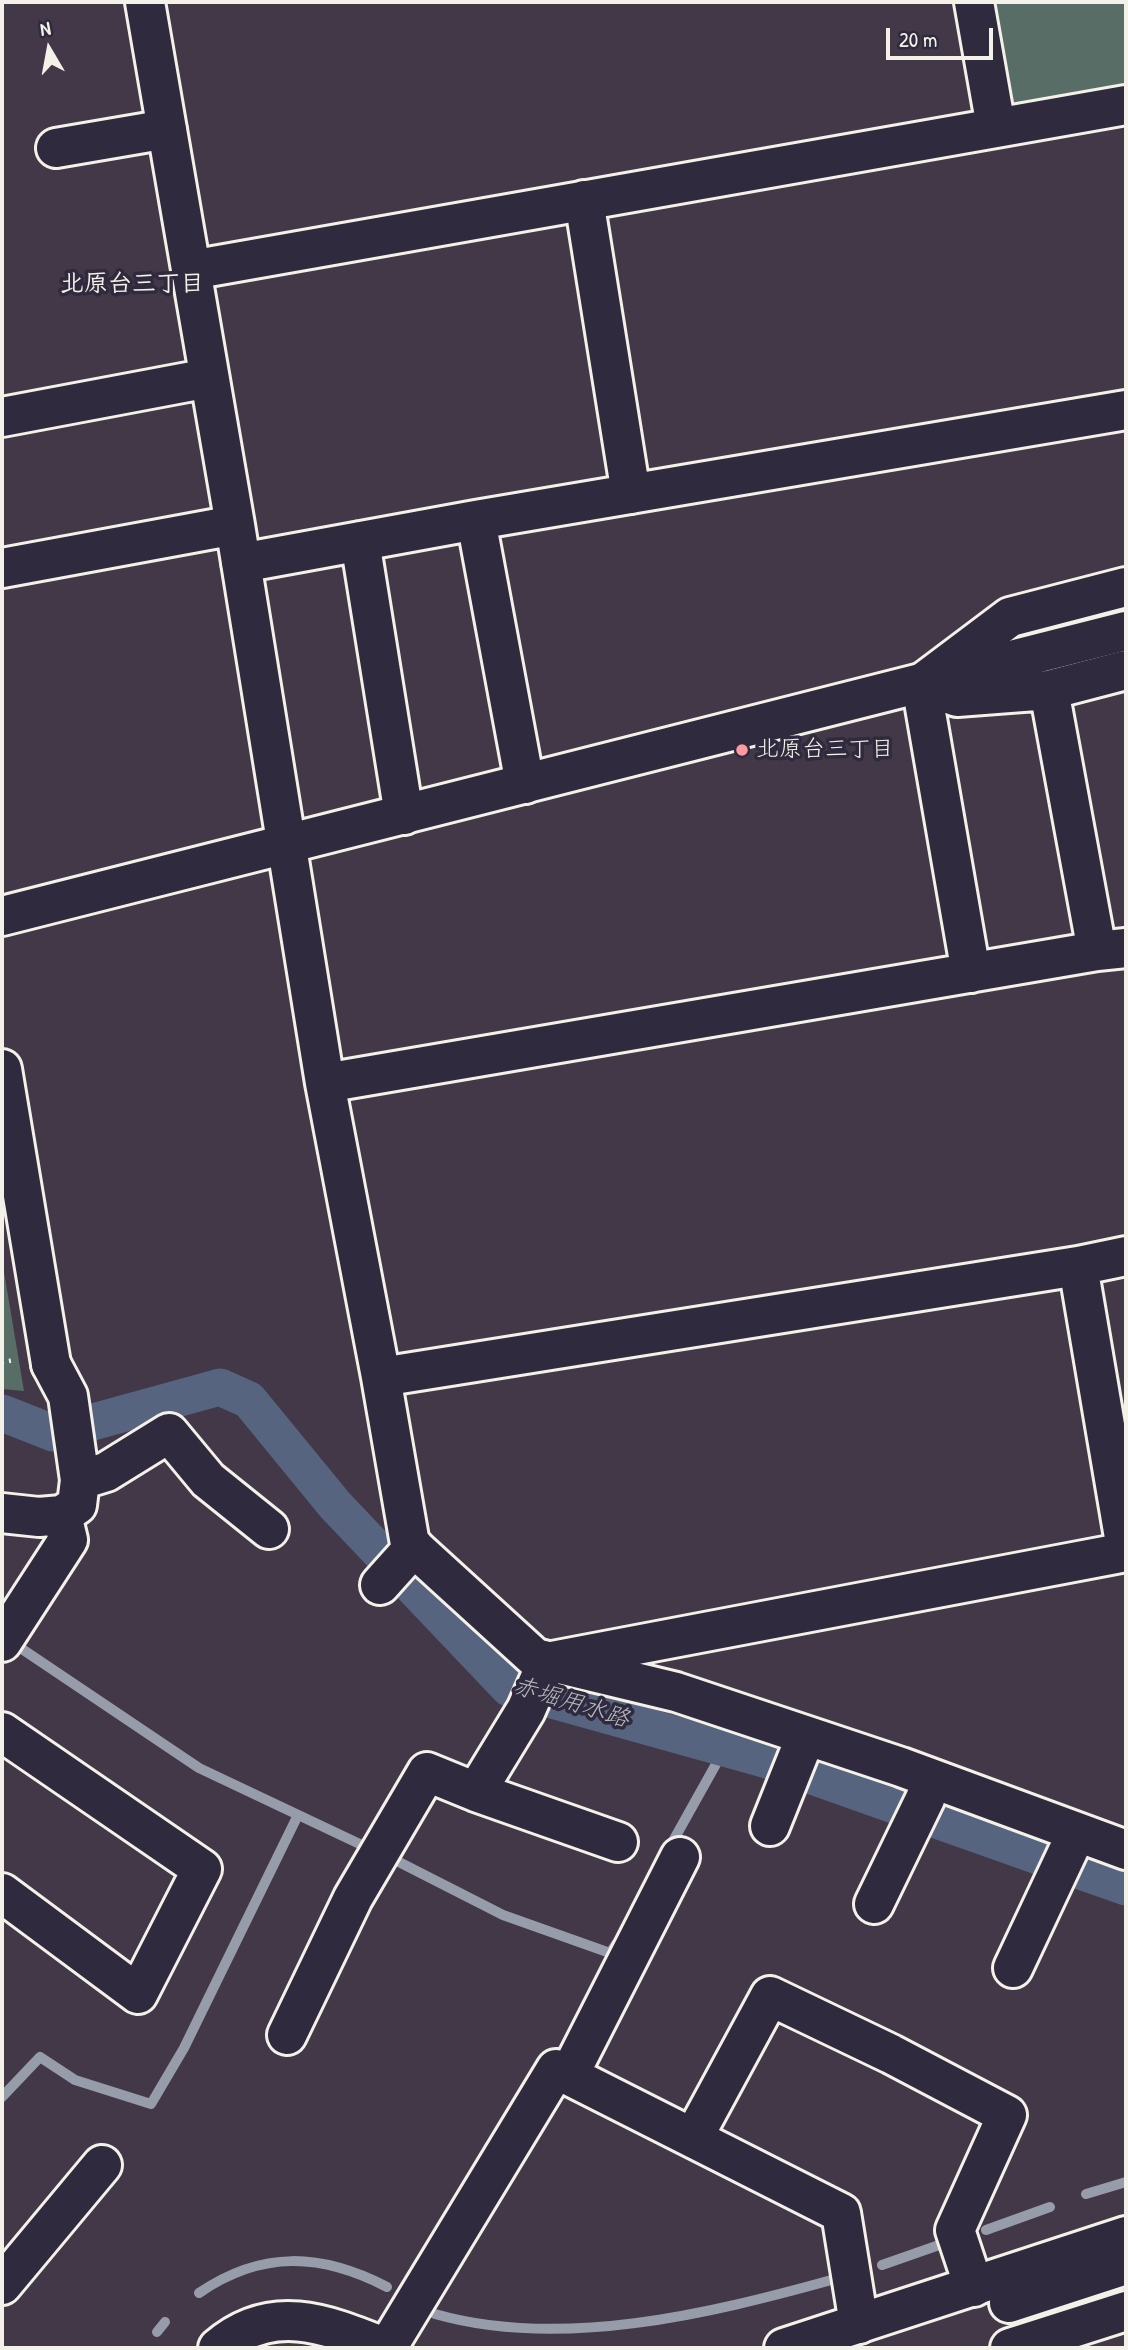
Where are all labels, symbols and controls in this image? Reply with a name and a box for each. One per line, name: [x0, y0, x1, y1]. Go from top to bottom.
north arrow: [14, 14, 84, 84]
scale bar: [890, 14, 997, 58]
text: N: [38, 15, 53, 42]
text: 20 m: [899, 25, 937, 54]
district label: 北原台三丁目: [60, 271, 204, 299]
place label: 北原台三丁目: [756, 736, 894, 764]
marker: 北原台三丁目: [734, 742, 750, 758]
water label: 赤堀用水路: [509, 1672, 633, 1734]

